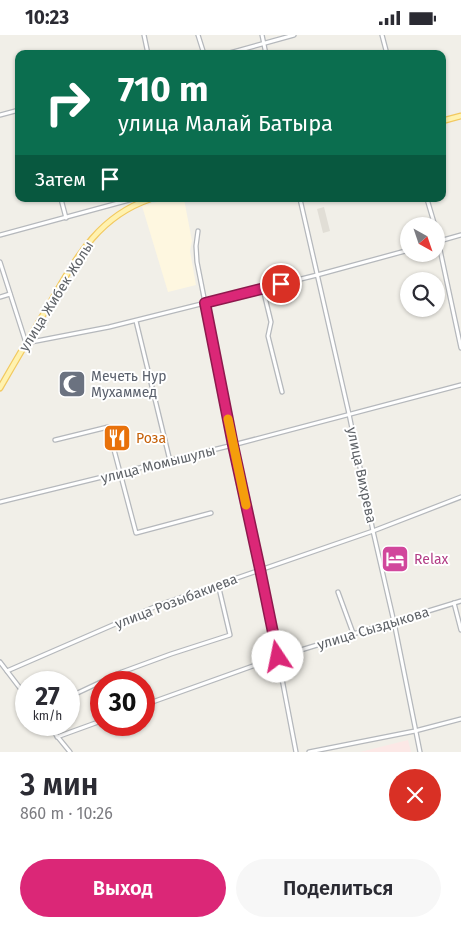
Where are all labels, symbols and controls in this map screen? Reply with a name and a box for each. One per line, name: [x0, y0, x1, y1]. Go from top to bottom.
text: 10:23: [25, 6, 69, 29]
text: 710 m: [118, 68, 209, 110]
icon: right: [35, 70, 100, 135]
text: улица Малай Батыра: [118, 110, 333, 137]
icon: arrive: [96, 165, 124, 193]
text: Затем: [35, 168, 86, 191]
north arrow: [400, 217, 445, 263]
map controls: [400, 217, 445, 317]
street label: улица Жибек Жолы: [16, 238, 97, 355]
pin: [260, 263, 302, 305]
icon: arrive: [267, 270, 295, 298]
button: search: [400, 272, 445, 317]
place label: Мечеть Нур Мухаммед: [91, 368, 167, 401]
mosque icon: Мечеть Нур Мухаммед: [57, 369, 87, 399]
restaurant icon: Роза: [102, 423, 132, 453]
street label: улица Вихрева: [343, 426, 380, 525]
place label: Роза: [136, 430, 166, 447]
street label: улица Момышулы: [99, 442, 217, 487]
hotel icon: Relax: [380, 544, 410, 574]
place label: Relax: [414, 551, 449, 568]
street label: улица Розыбакиева: [113, 570, 240, 633]
street label: улица Сыздыкова: [315, 603, 431, 654]
position arrow: [251, 630, 303, 682]
speed limit sign: 30: [90, 671, 155, 736]
text: 27: [35, 682, 60, 712]
text: km/h: [33, 709, 62, 723]
text: 3 мин: [20, 767, 98, 803]
button: close: [389, 769, 441, 821]
text: 860 m · 10:26: [20, 804, 113, 823]
button: Выход: [20, 859, 226, 917]
button: Поделиться: [236, 859, 441, 917]

